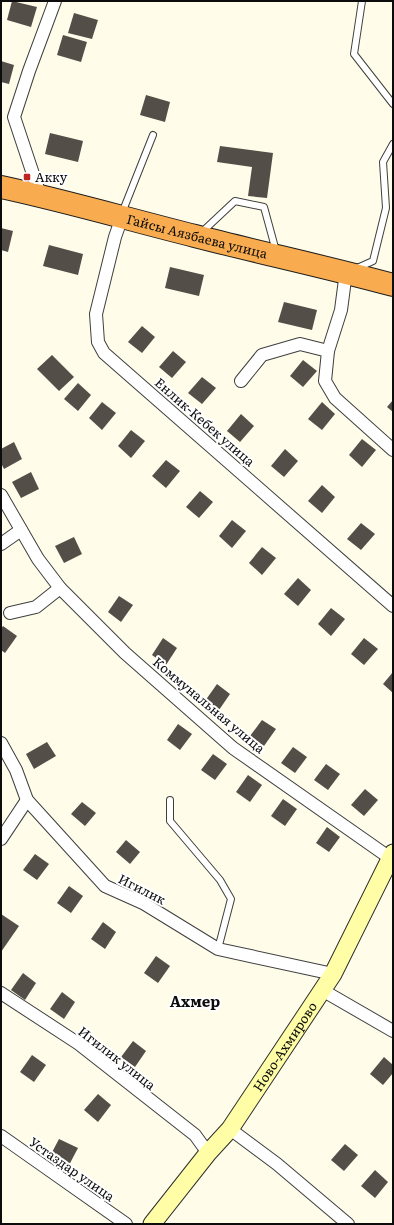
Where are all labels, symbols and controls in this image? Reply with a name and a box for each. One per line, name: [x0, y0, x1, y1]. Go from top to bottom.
place label: Акку: [35, 167, 68, 186]
marker: Акку: [22, 172, 32, 182]
street label: Гайсы Аязбаева улица: [125, 209, 269, 262]
street label: Енлик-Кебек улица: [151, 373, 259, 470]
street label: Коммунальная улица: [149, 652, 269, 757]
street label: Игилик: [115, 869, 170, 909]
district label: Ахмер: [170, 989, 220, 1012]
street label: Ново-Ахмирово: [248, 997, 321, 1095]
street label: Игилик улица: [75, 1021, 160, 1094]
street label: Устаздар улица: [26, 1132, 119, 1205]

